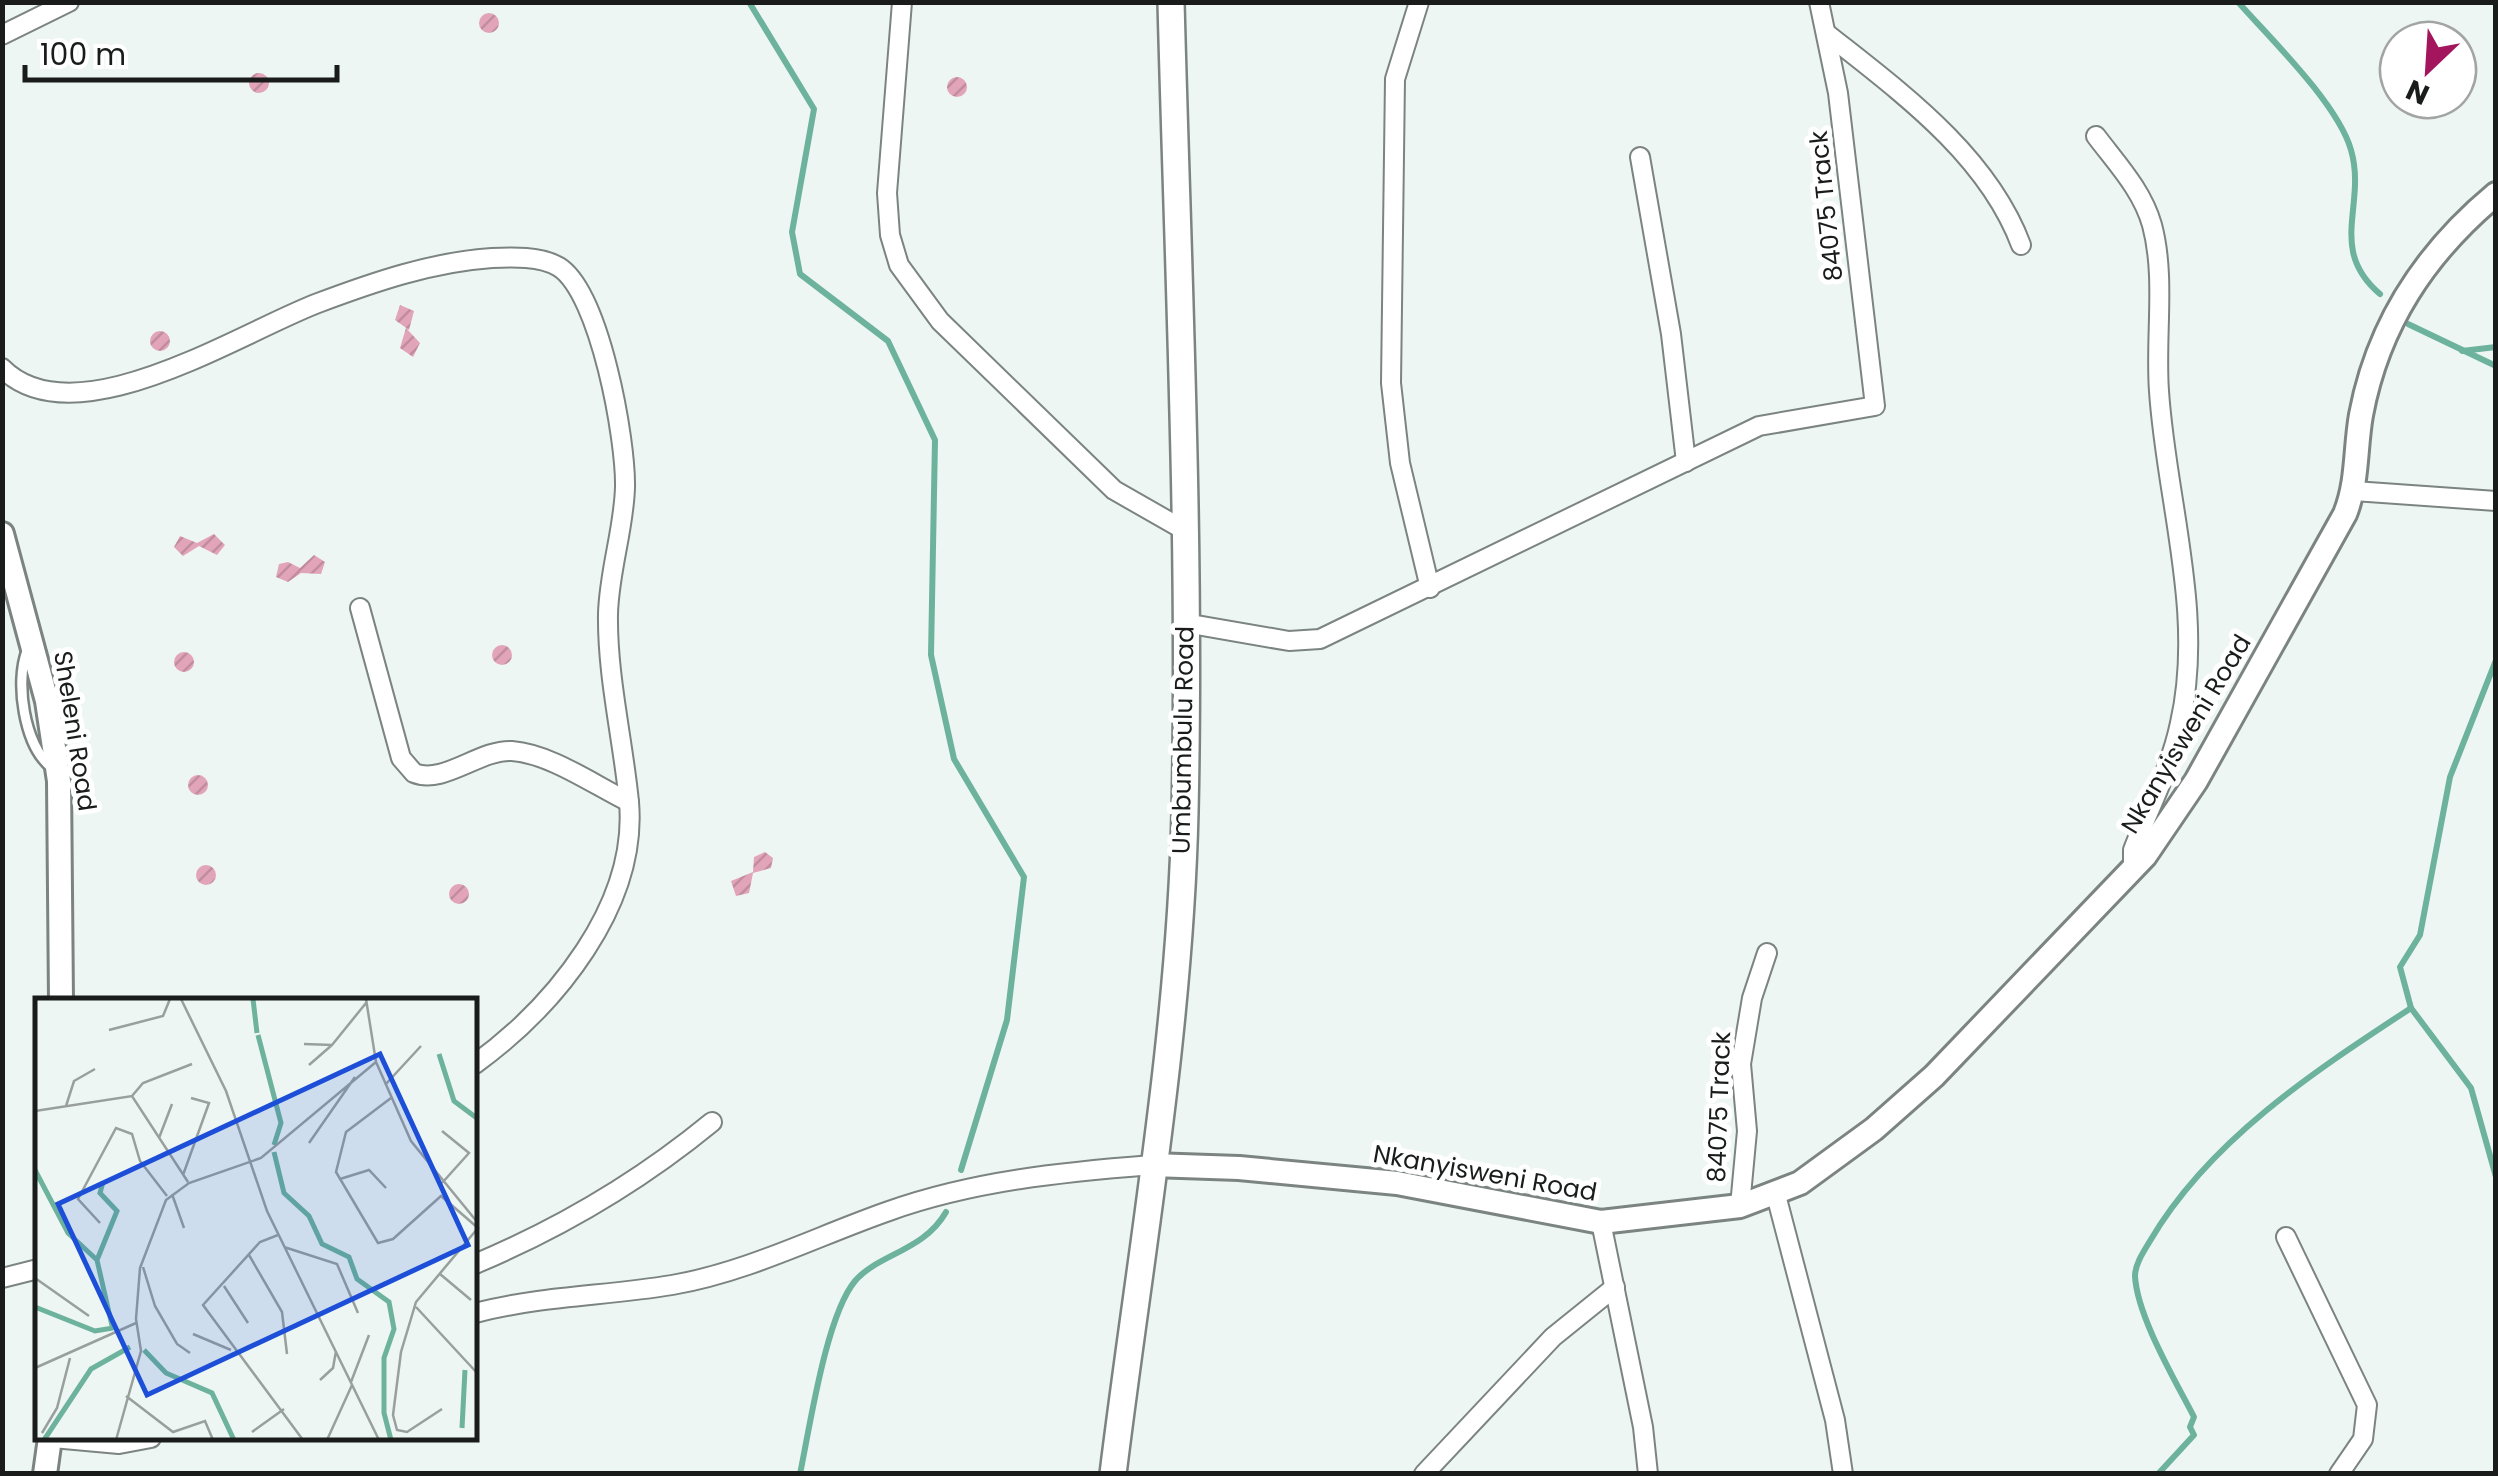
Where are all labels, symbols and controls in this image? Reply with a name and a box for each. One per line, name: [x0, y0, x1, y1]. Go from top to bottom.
scale bar: [25, 20, 338, 82]
north arrow: [2378, 20, 2478, 120]
text: 100 m: [40, 33, 126, 76]
text: N: [2400, 70, 2435, 114]
street label: 84075 Track: [1801, 129, 1851, 283]
street label: Umbumbulu Road: [1164, 626, 1202, 854]
street label: Nkanyisweni Road: [2113, 628, 2259, 840]
street label: Sheleni Road: [45, 648, 105, 814]
inset map: [35, 998, 478, 1441]
street label: 84075 Track: [1699, 1031, 1739, 1183]
street label: Nkanyisweni Road: [1370, 1136, 1600, 1210]

